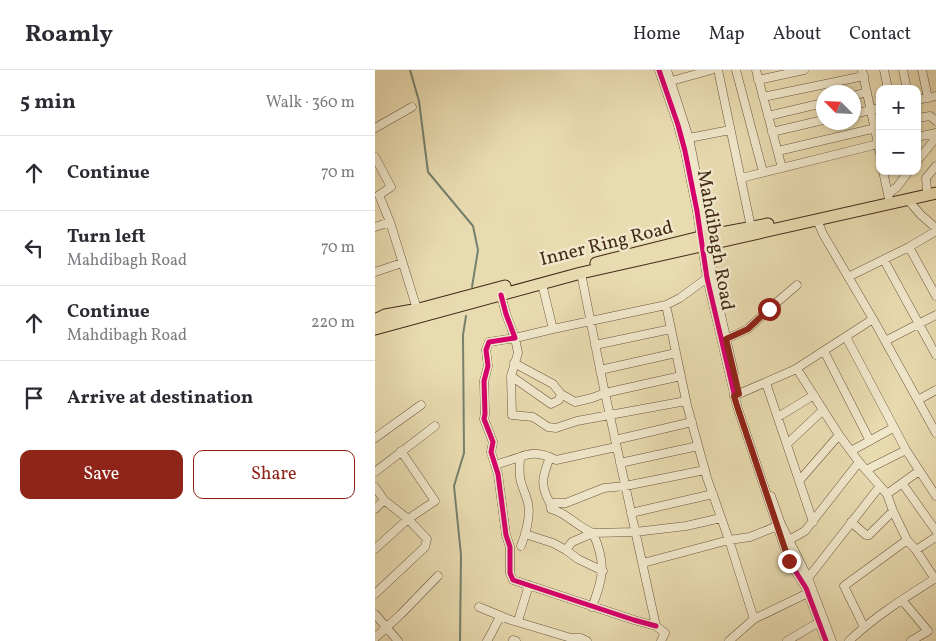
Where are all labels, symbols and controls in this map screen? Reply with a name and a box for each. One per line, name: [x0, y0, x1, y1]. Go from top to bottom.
text: Roamly: [25, 18, 113, 52]
text: Home: [633, 22, 681, 47]
text: Map: [709, 22, 745, 47]
text: About: [773, 22, 821, 47]
text: Contact: [849, 22, 911, 47]
north arrow: [816, 85, 861, 130]
map controls: [876, 85, 921, 175]
button: +: [876, 85, 921, 130]
text: 5 min: [20, 88, 76, 117]
text: Walk · 360 m: [266, 92, 355, 114]
button: −: [876, 130, 921, 175]
icon: ahead: [20, 159, 48, 187]
text: Continue: [67, 160, 150, 186]
text: 70 m: [321, 162, 355, 184]
street label: Mahdibagh Road: [690, 168, 740, 313]
street label: Inner Ring Road: [537, 215, 676, 273]
text: Turn left: [67, 224, 146, 250]
icon: left: [20, 234, 48, 262]
text: 70 m: [321, 237, 355, 259]
text: Mahdibagh Road: [67, 250, 187, 272]
route start: [758, 298, 781, 321]
text: Continue: [67, 299, 150, 325]
icon: ahead: [20, 309, 48, 337]
text: 220 m: [311, 312, 355, 334]
text: Mahdibagh Road: [67, 325, 187, 347]
icon: arrive: [20, 384, 48, 412]
text: Arrive at destination: [67, 385, 253, 411]
button: Save: [20, 450, 183, 499]
button: Share: [193, 450, 355, 499]
route end: [778, 550, 801, 573]

